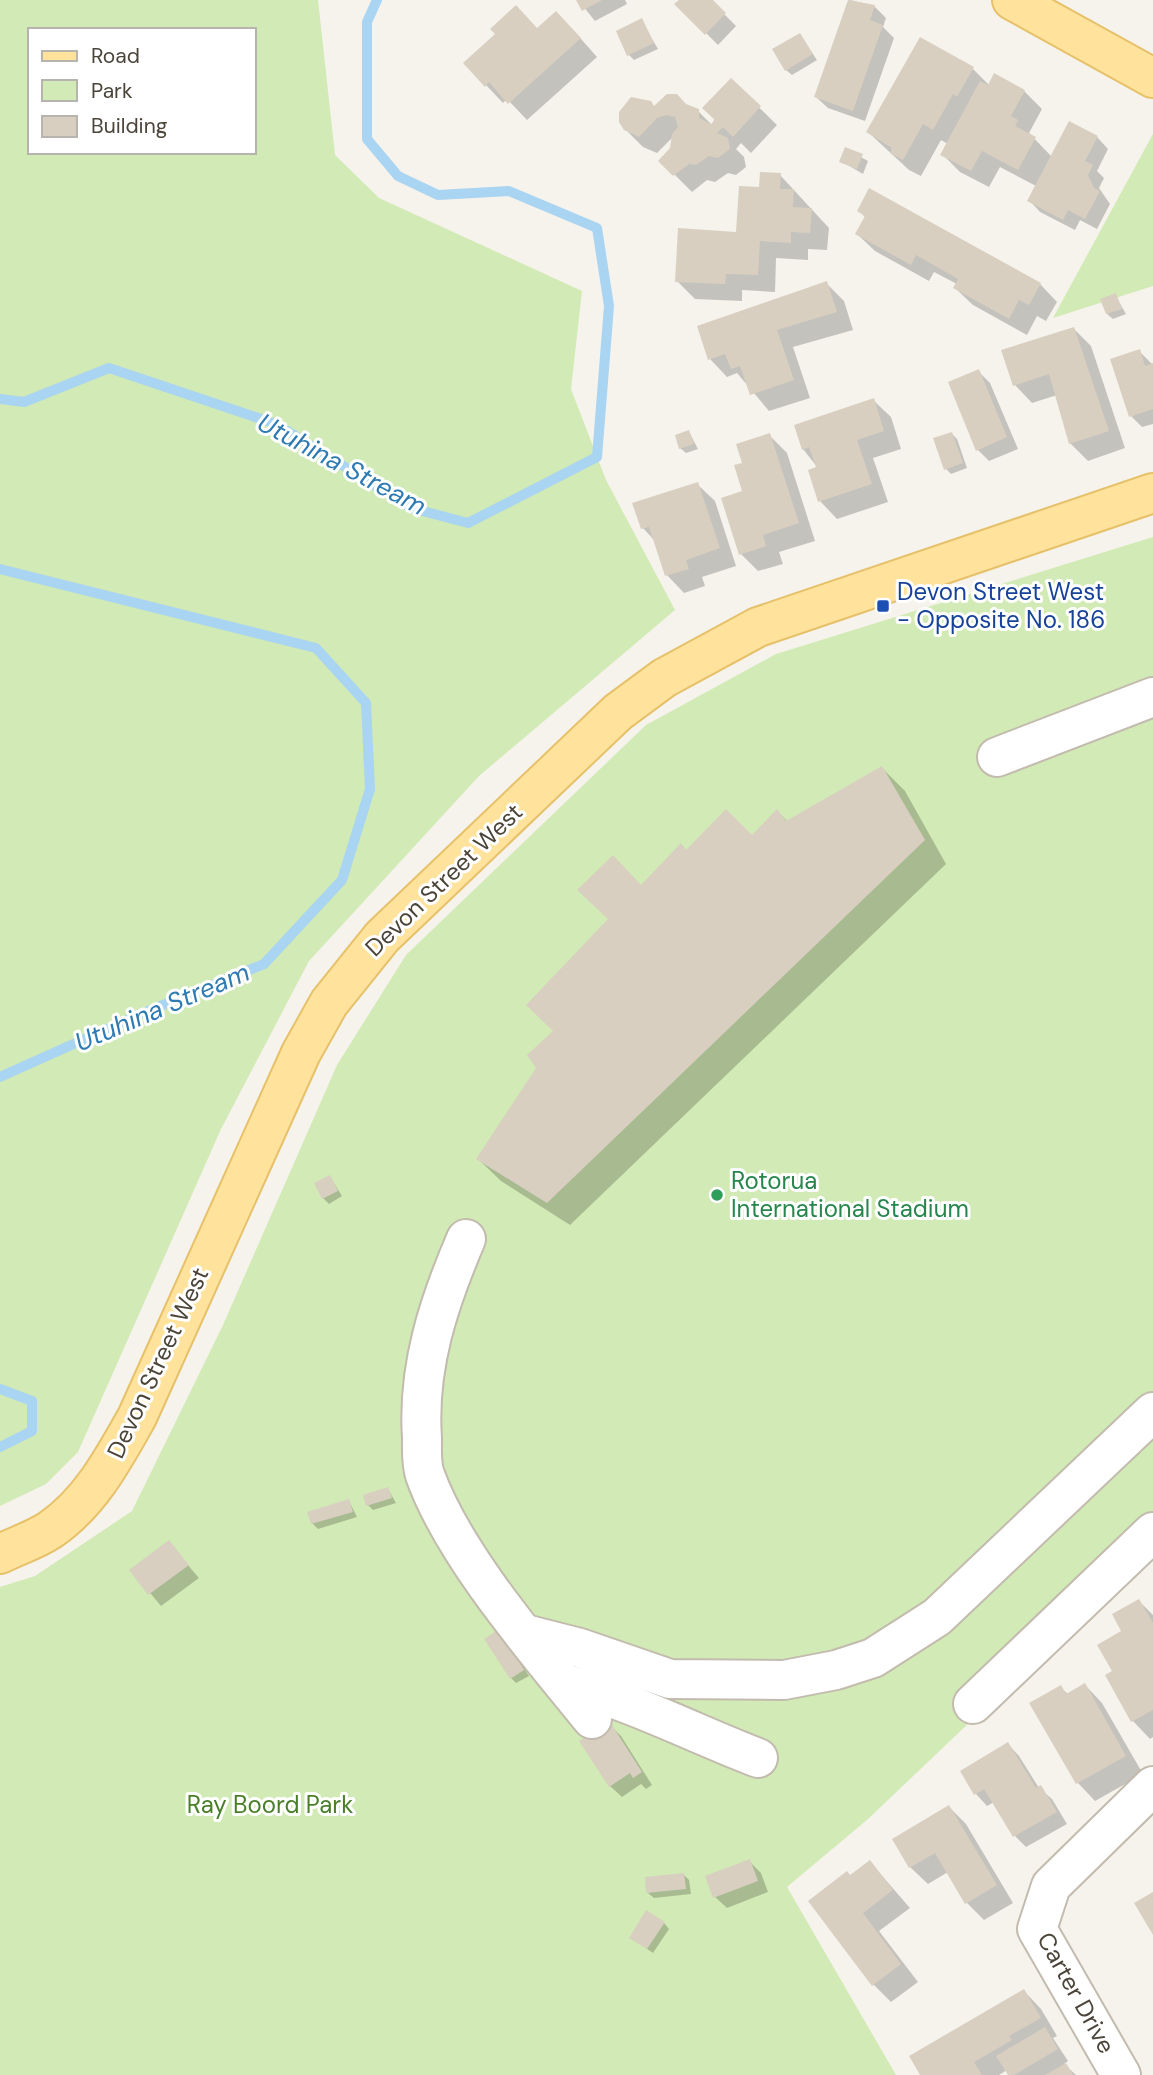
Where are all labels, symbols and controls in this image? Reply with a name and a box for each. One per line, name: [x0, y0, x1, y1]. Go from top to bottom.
legend: [28, 28, 256, 154]
text: Road: [91, 42, 140, 70]
text: Park: [91, 77, 133, 105]
text: Building: [91, 112, 168, 140]
water label: Utuhina Stream: [252, 405, 432, 523]
place label: Devon Street West - Opposite No. 186: [897, 576, 1105, 635]
marker: Devon Street West - Opposite No. 186: [875, 598, 891, 614]
street label: Devon Street West: [358, 797, 529, 963]
water label: Utuhina Stream: [70, 955, 254, 1059]
place label: Rotorua International Stadium: [731, 1165, 969, 1224]
marker: Rotorua International Stadium: [709, 1187, 725, 1203]
street label: Devon Street West: [100, 1262, 215, 1463]
park label: Ray Boord Park: [187, 1789, 353, 1820]
street label: Carter Drive: [1030, 1927, 1122, 2059]

